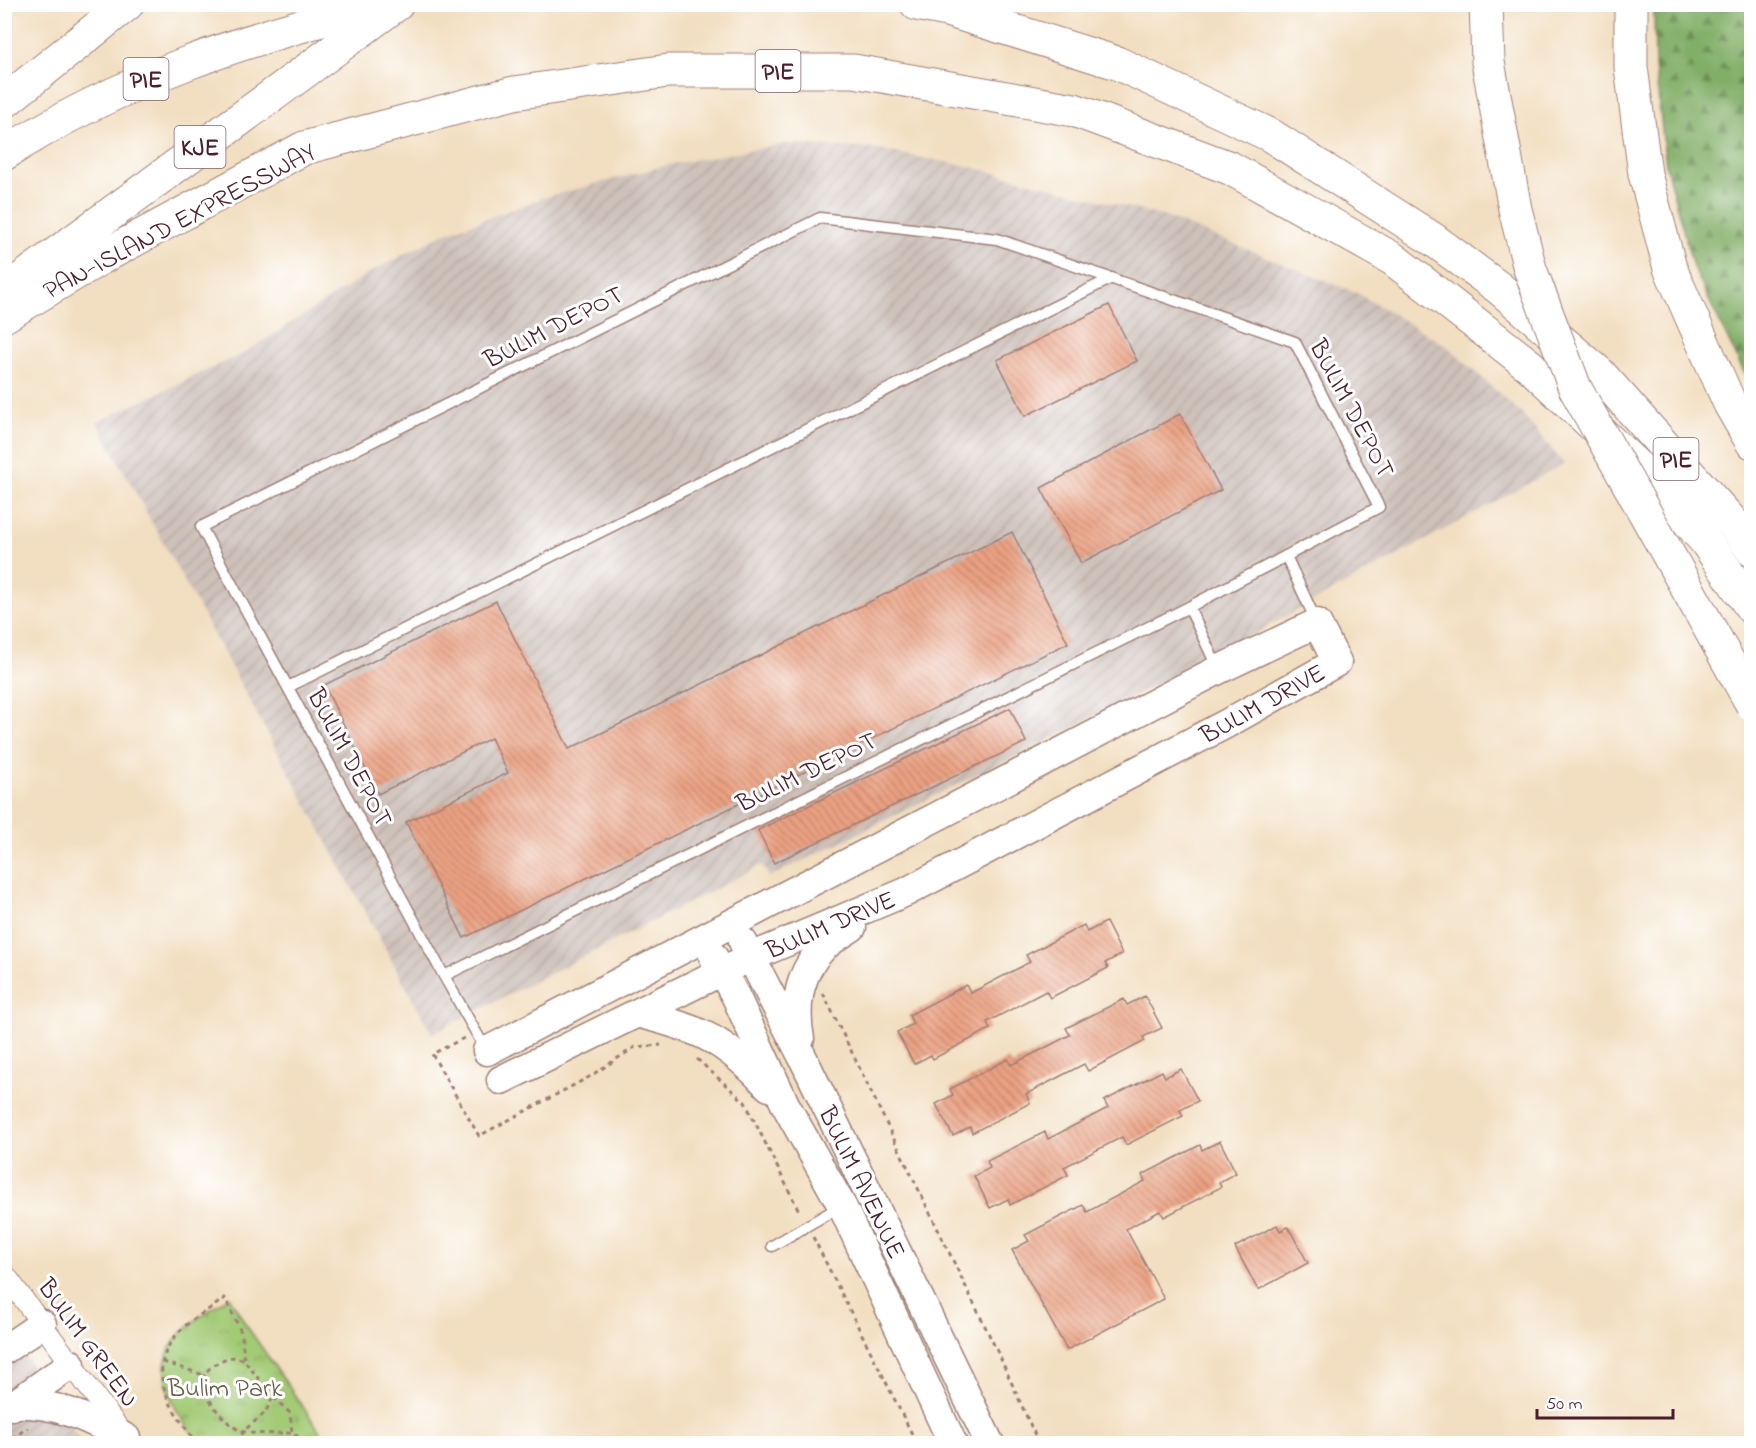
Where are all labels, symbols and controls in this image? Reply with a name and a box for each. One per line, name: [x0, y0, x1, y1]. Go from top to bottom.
road number: PIE: [756, 50, 800, 92]
road number: PIE: [124, 58, 168, 100]
road number: KJE: [174, 126, 226, 168]
street label: PAN-ISLAND EXPRESSWAY: [37, 134, 324, 311]
street label: BULIM DEPOT: [477, 277, 631, 381]
street label: BULIM DEPOT: [1297, 332, 1403, 486]
road number: PIE: [1654, 438, 1698, 480]
street label: BULIM DRIVE: [1193, 656, 1333, 756]
street label: BULIM DEPOT: [295, 681, 401, 835]
street label: BULIM DEPOT: [730, 723, 884, 825]
street label: BULIM DRIVE: [759, 882, 902, 972]
street label: BULIM AVENUE: [806, 1100, 914, 1266]
street label: BULIM GREEN: [26, 1270, 147, 1416]
park label: Bulim Park: [167, 1371, 283, 1409]
scale bar: [1537, 1382, 1674, 1420]
text: 50 m: [1546, 1392, 1583, 1418]

